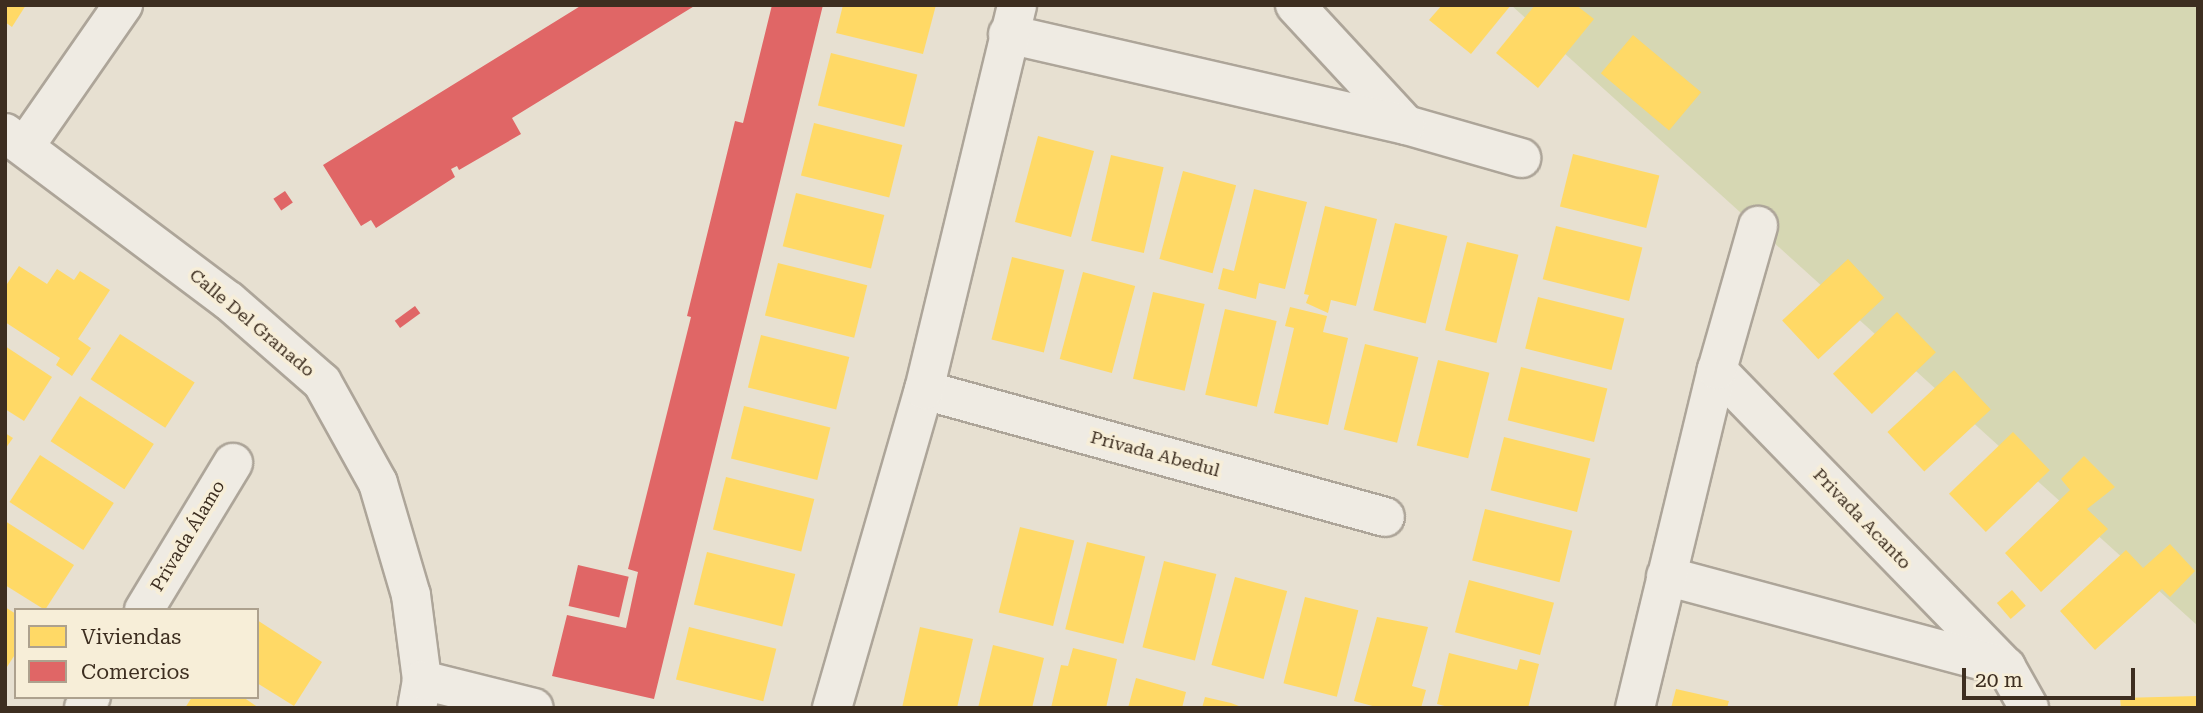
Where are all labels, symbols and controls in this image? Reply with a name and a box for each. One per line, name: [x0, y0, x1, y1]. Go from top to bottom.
street label: Calle Del Granado: [185, 264, 319, 382]
street label: Privada Abedul: [1088, 426, 1222, 482]
street label: Privada Acanto: [1808, 464, 1916, 574]
street label: Privada Álamo: [146, 476, 230, 596]
legend: [14, 608, 259, 699]
text: Viviendas: [81, 625, 181, 649]
scale bar: [1965, 654, 2138, 698]
text: Comercios: [81, 660, 189, 684]
text: 20 m: [1975, 668, 2023, 692]

